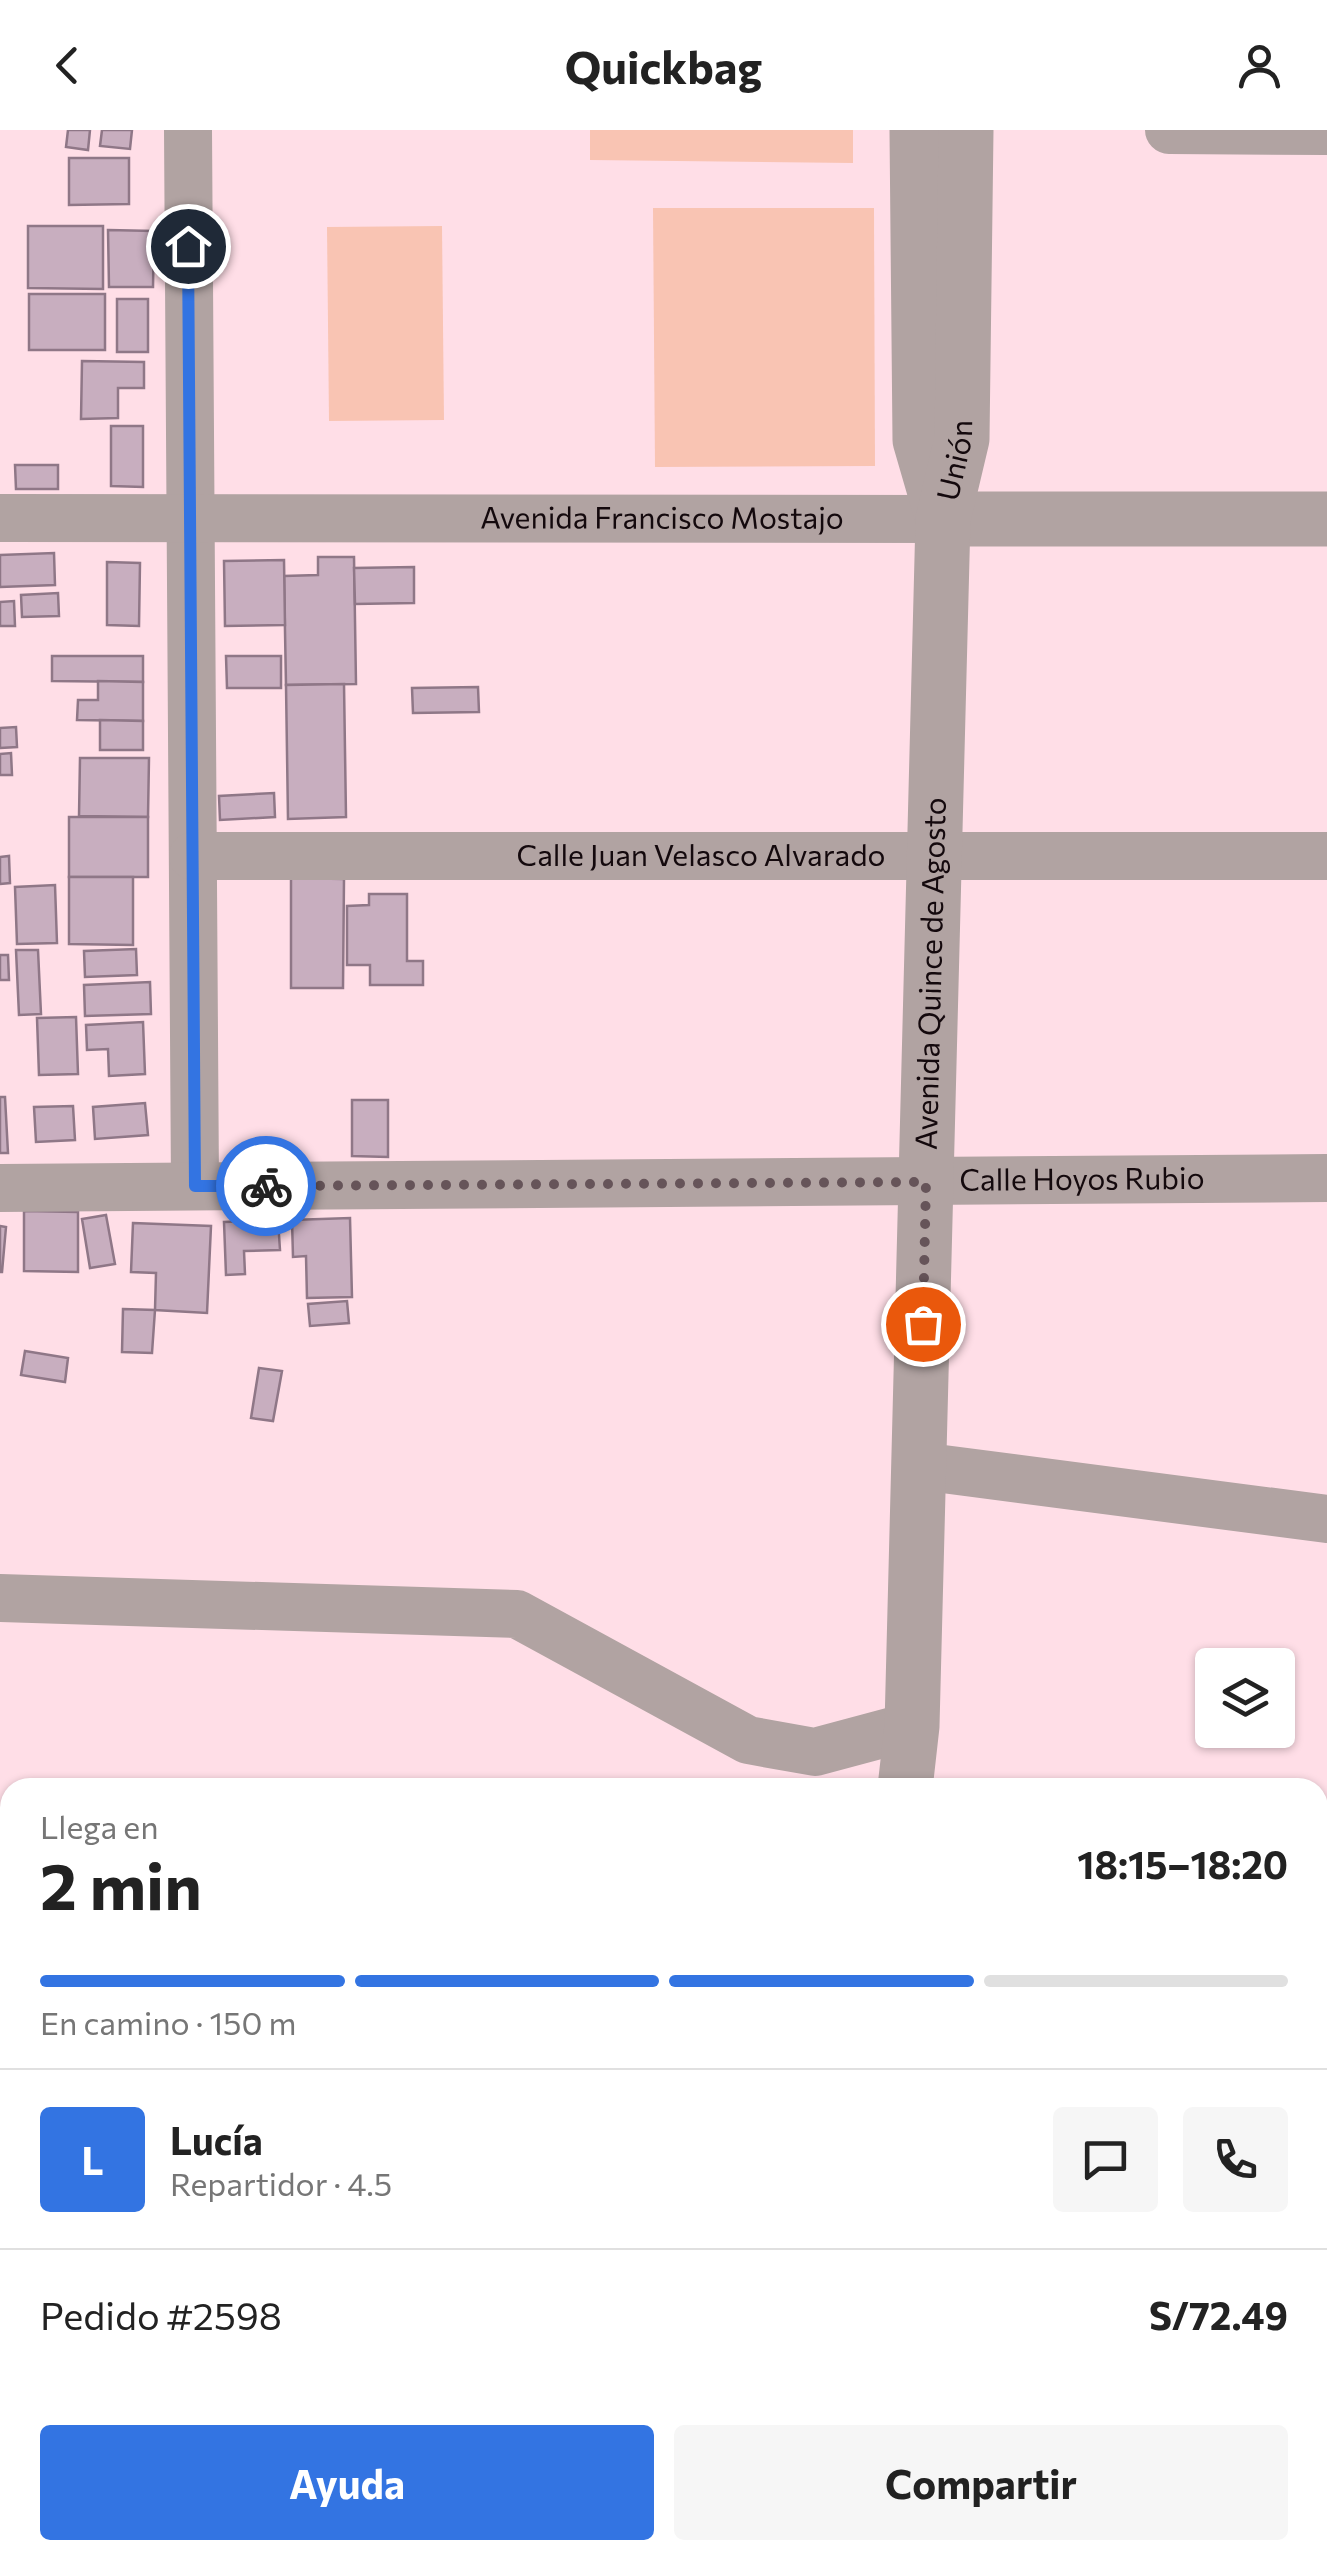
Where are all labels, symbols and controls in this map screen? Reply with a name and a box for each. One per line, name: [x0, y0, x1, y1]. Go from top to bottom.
icon: back: [40, 38, 95, 93]
text: Quickbag: [565, 38, 762, 93]
icon: person: [1232, 38, 1287, 93]
pin: [146, 204, 231, 289]
icon: home: [161, 219, 216, 274]
street label: Unión: [927, 420, 978, 504]
street label: Avenida Francisco Mostajo: [480, 498, 844, 535]
street label: Avenida Quince de Agosto: [906, 797, 952, 1150]
street label: Calle Juan Velasco Alvarado: [517, 835, 885, 872]
courier: [216, 1136, 316, 1236]
street label: Calle Hoyos Rubio: [959, 1158, 1205, 1197]
icon: bike: [239, 1159, 294, 1214]
pin: [881, 1282, 966, 1367]
icon: bag: [896, 1297, 951, 1352]
map controls: [1195, 1648, 1295, 1748]
button: layers: [1195, 1648, 1295, 1748]
text: Llega en: [40, 1806, 159, 1846]
text: 18:15–18:20: [1077, 1840, 1288, 1887]
text: 2 min: [40, 1844, 202, 1923]
text: En camino · 150 m: [40, 2002, 296, 2042]
button: chat: [1053, 2107, 1158, 2212]
button: phone: [1183, 2107, 1288, 2212]
text: Lucía: [170, 2116, 263, 2163]
text: L: [81, 2136, 104, 2183]
text: Repartidor · 4.5: [170, 2163, 392, 2203]
text: Pedido #2598: [40, 2291, 282, 2338]
text: S/72.49: [1149, 2291, 1288, 2338]
button: Ayuda: [40, 2425, 654, 2540]
button: Compartir: [674, 2425, 1288, 2540]

